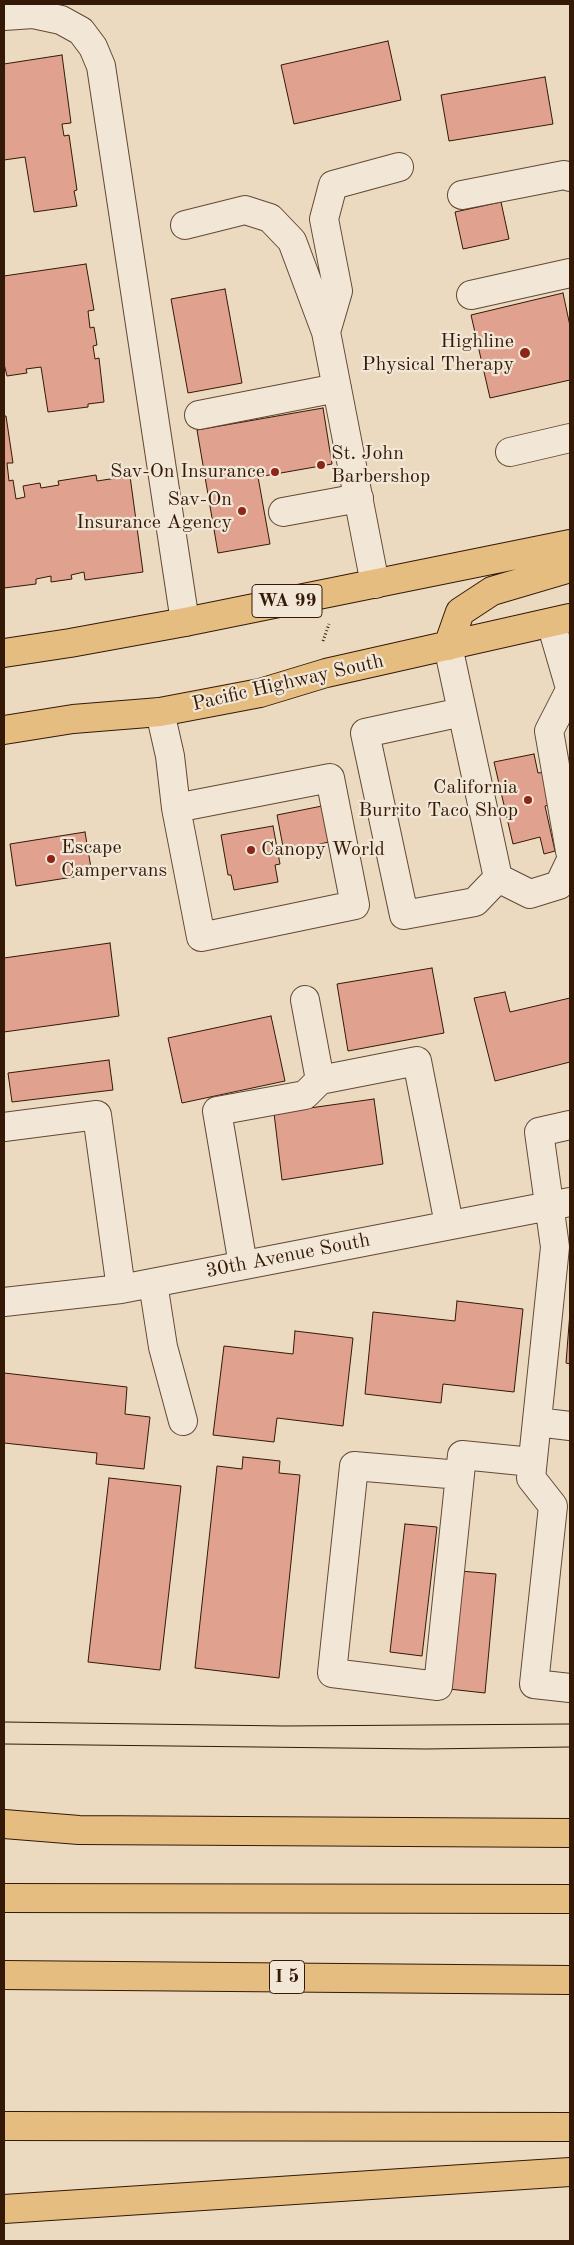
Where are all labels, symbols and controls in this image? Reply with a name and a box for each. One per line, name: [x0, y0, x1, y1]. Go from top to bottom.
place label: Highline Physical Therapy: [362, 330, 514, 377]
marker: Highline Physical Therapy: [518, 346, 532, 360]
place label: St. John Barbershop: [331, 442, 430, 489]
marker: St. John Barbershop: [315, 459, 327, 471]
place label: Sav-On Insurance: [110, 460, 265, 484]
marker: Sav-On Insurance: [269, 466, 281, 478]
place label: Sav-On Insurance Agency: [76, 488, 232, 535]
marker: Sav-On Insurance Agency: [236, 505, 248, 517]
road number: WA 99: [252, 584, 322, 618]
street label: Pacific Highway South: [190, 649, 386, 717]
place label: California Burrito Taco Shop: [358, 776, 518, 823]
marker: California Burrito Taco Shop: [522, 794, 534, 806]
place label: Escape Campervans: [61, 836, 167, 883]
place label: Canopy World: [261, 838, 385, 862]
marker: Canopy World: [245, 844, 257, 856]
marker: Escape Campervans: [45, 853, 57, 865]
street label: 30th Avenue South: [204, 1228, 372, 1284]
road number: I 5: [270, 1960, 304, 1994]

